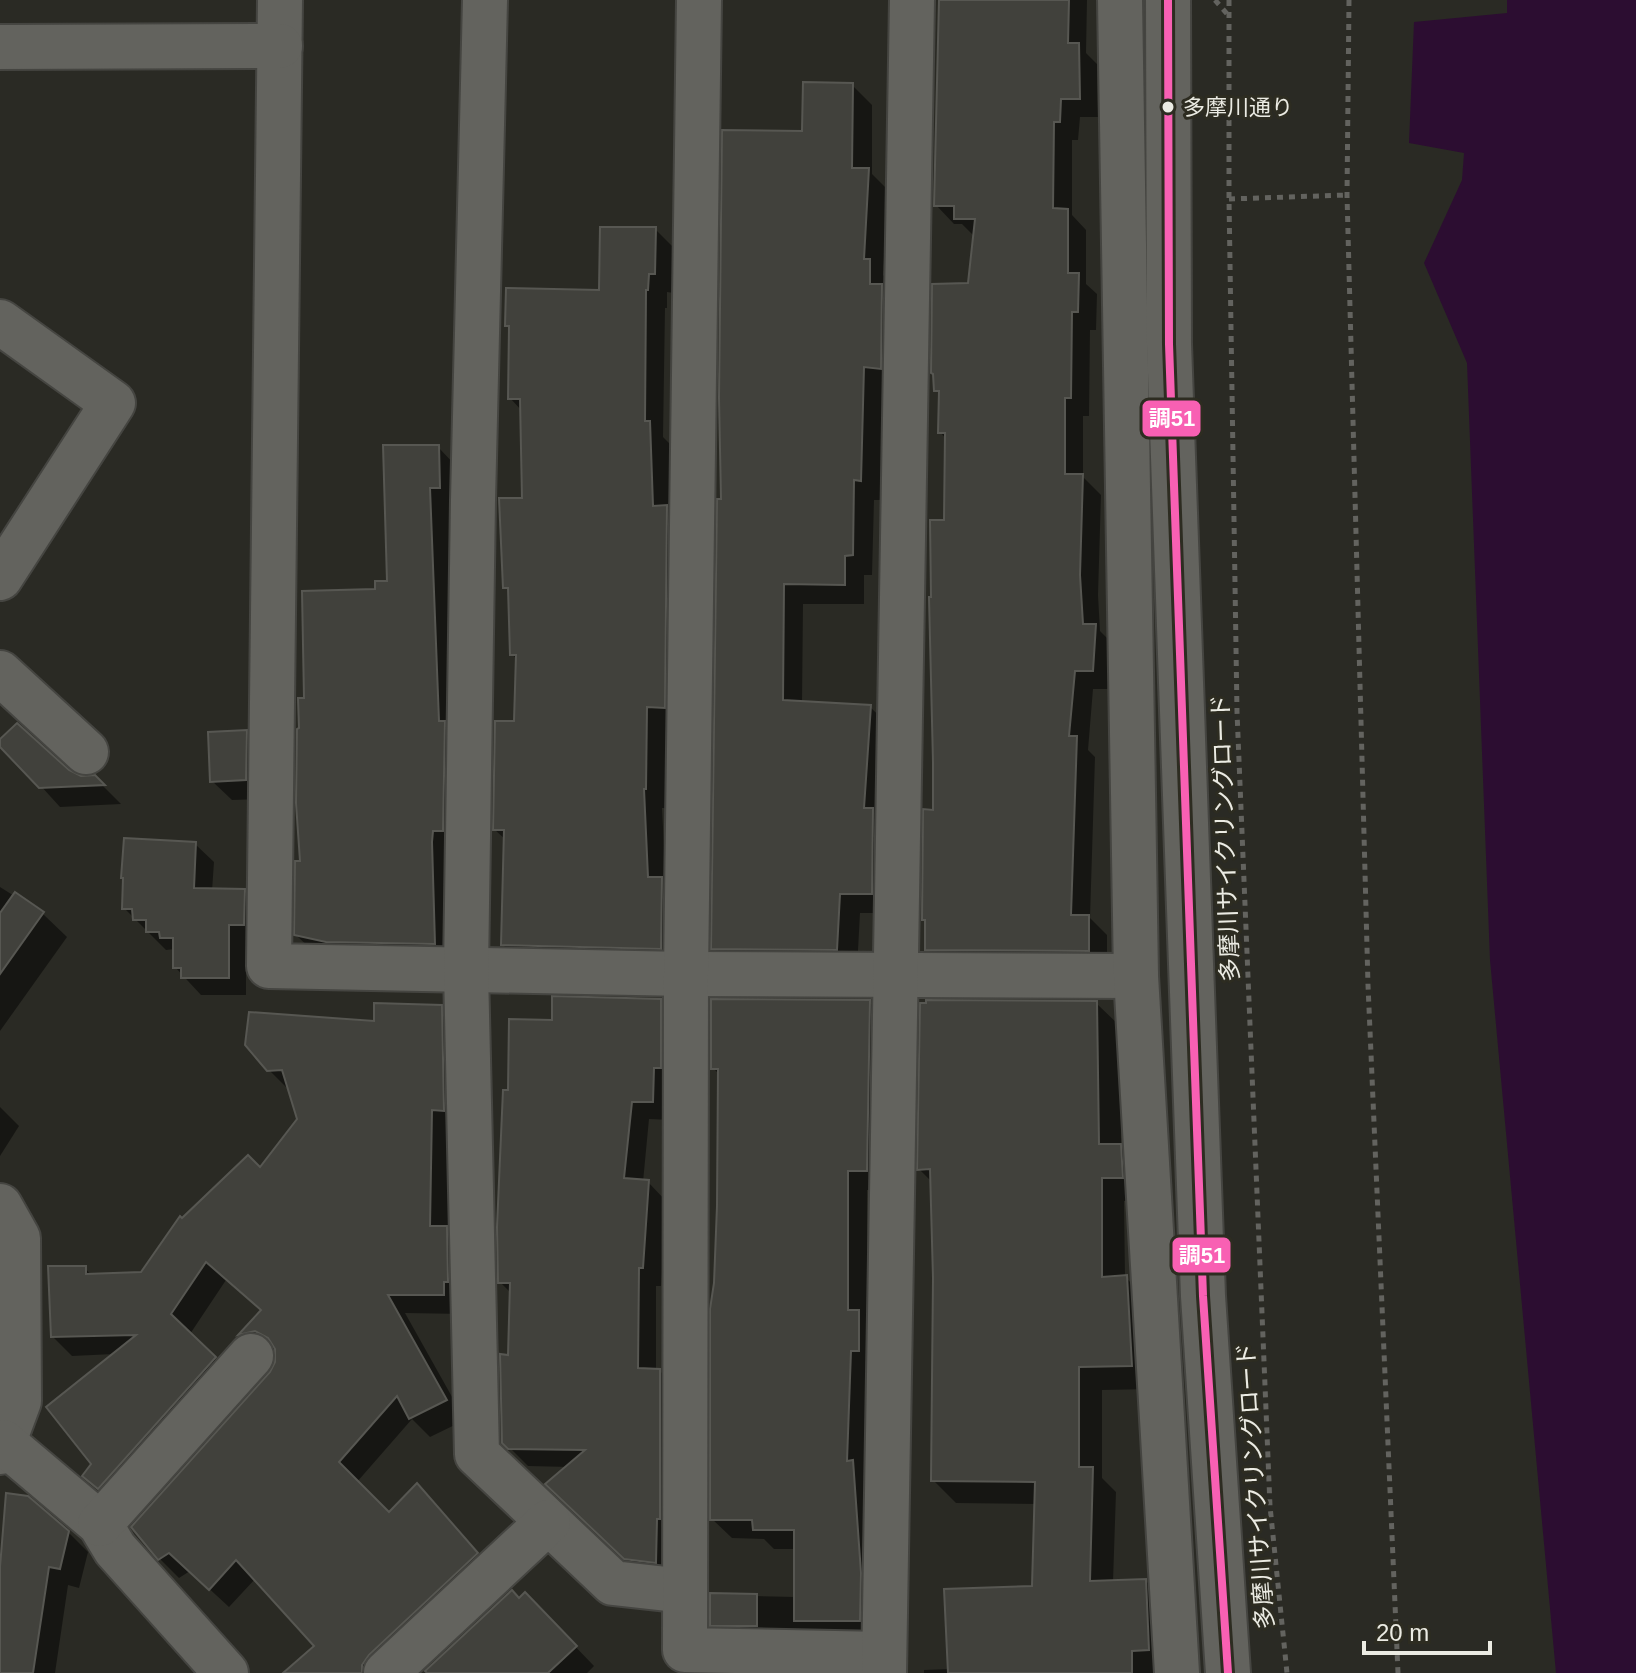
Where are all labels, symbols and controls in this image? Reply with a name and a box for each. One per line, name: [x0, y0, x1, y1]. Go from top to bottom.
place label: 多摩川通り: [1183, 95, 1293, 120]
marker: 多摩川通り: [1160, 99, 1176, 115]
line badge: 調51: [1141, 399, 1202, 438]
text: 調51: [1149, 406, 1195, 431]
street label: 多摩川サイクリングロード: [1206, 694, 1244, 982]
line badge: 調51: [1171, 1236, 1232, 1274]
text: 調51: [1179, 1243, 1225, 1268]
street label: 多摩川サイクリングロード: [1232, 1342, 1278, 1630]
scale bar: [1364, 1605, 1490, 1655]
text: 20 m: [1376, 1619, 1429, 1646]

